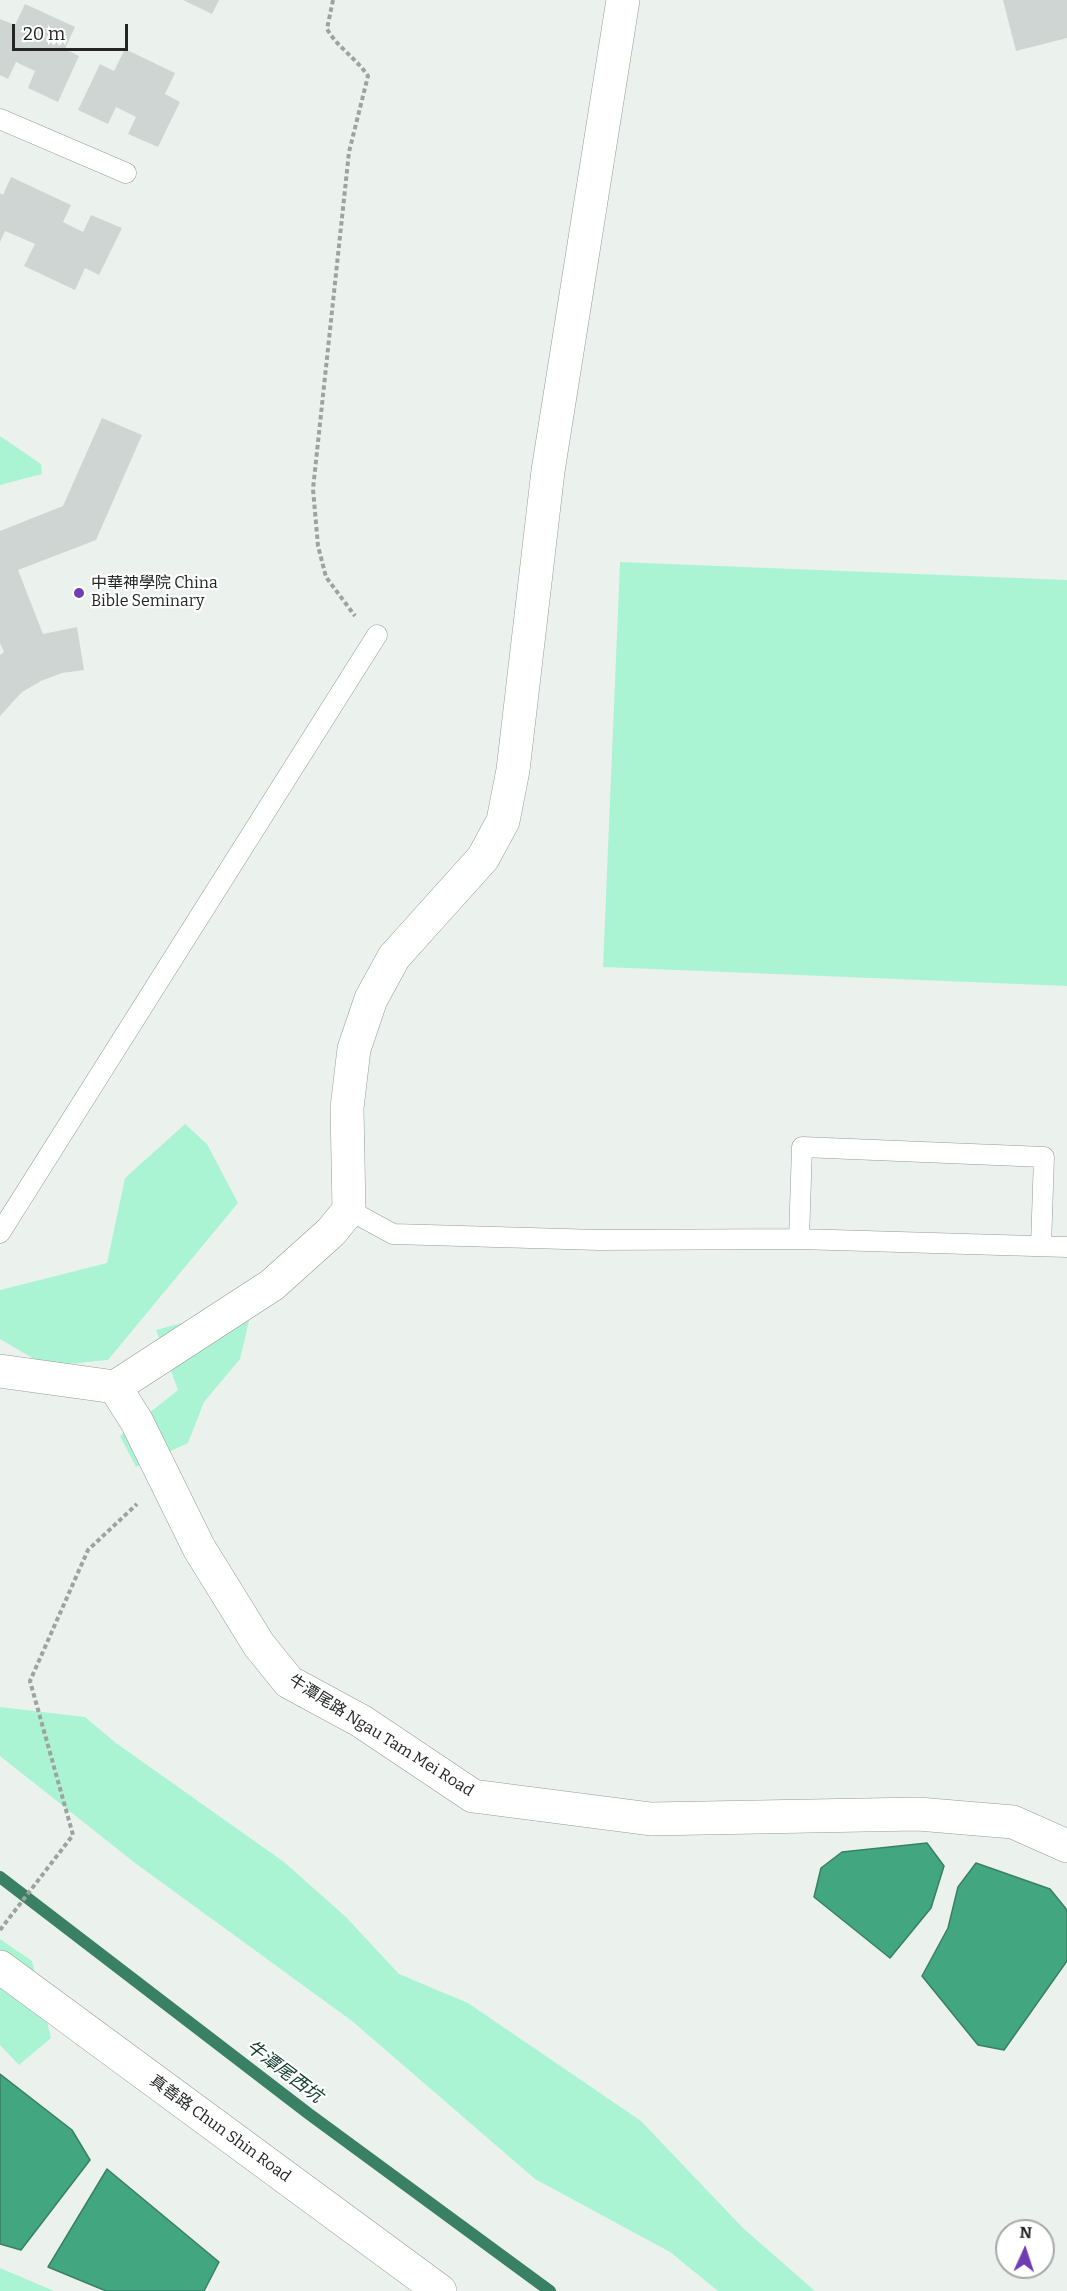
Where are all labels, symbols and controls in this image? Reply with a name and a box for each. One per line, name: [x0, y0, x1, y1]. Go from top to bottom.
scale bar: [15, 12, 130, 50]
text: 20 m: [23, 23, 65, 45]
place label: 中華神學院 China Bible Seminary: [91, 574, 218, 612]
marker: 中華神學院 China Bible Seminary: [72, 586, 86, 600]
street label: 牛潭尾路 Ngau Tam Mei Road: [285, 1671, 477, 1801]
water label: 牛潭尾西坑: [242, 2036, 326, 2108]
street label: 真善路 Chun Shin Road: [146, 2071, 294, 2187]
north arrow: [995, 2219, 1055, 2279]
text: N: [1019, 2223, 1033, 2242]

